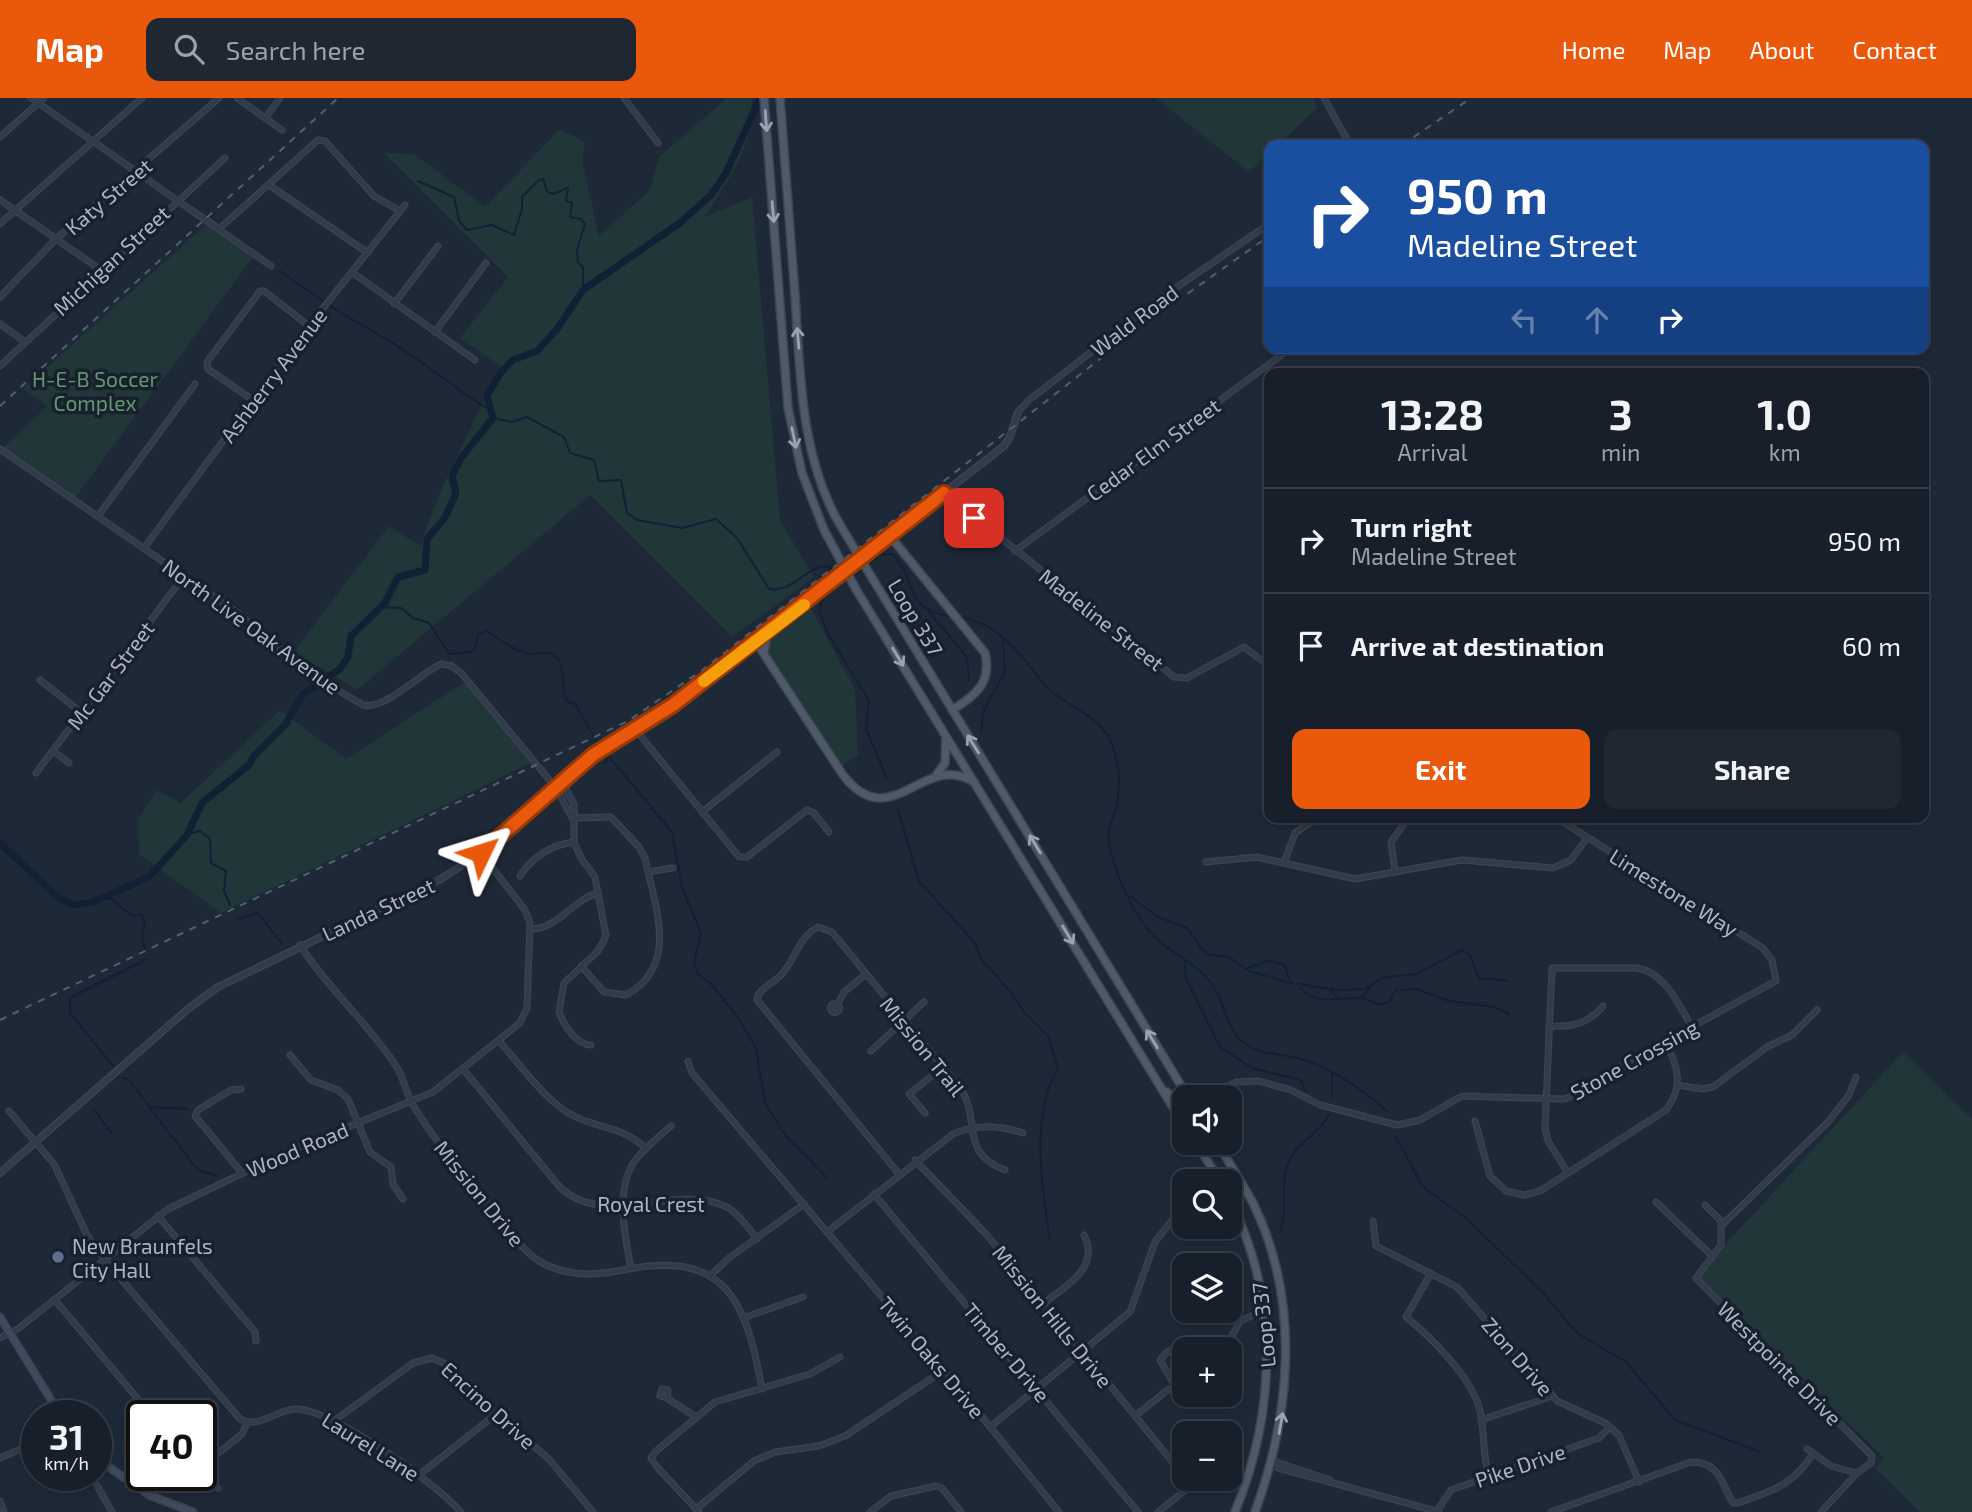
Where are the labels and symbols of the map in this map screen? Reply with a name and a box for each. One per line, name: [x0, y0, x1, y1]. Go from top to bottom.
one-way arrow: [759, 109, 772, 132]
street label: Katy Street: [60, 152, 156, 240]
street label: Michigan Street: [48, 200, 174, 320]
one-way arrow: [767, 200, 780, 223]
street label: Wald Road: [1086, 279, 1182, 361]
street label: Ashberry Avenue: [215, 303, 331, 447]
one-way arrow: [791, 327, 804, 350]
park label: H-E-B Soccer Complex: [32, 366, 159, 415]
street label: Cedar Elm Street: [1081, 392, 1225, 506]
one-way arrow: [787, 426, 801, 449]
pin: [944, 488, 1004, 548]
street label: North Live Oak Avenue: [158, 553, 346, 699]
street label: Madeline Street: [1035, 563, 1169, 675]
street label: Loop 337: [883, 574, 949, 660]
street label: Mc Gar Street: [61, 616, 159, 734]
one-way arrow: [892, 647, 906, 667]
one-way arrow: [966, 735, 981, 754]
position arrow: [444, 816, 518, 890]
one-way arrow: [1027, 835, 1041, 855]
street label: Limestone Way: [1605, 843, 1743, 941]
street label: Landa Street: [318, 872, 438, 946]
one-way arrow: [1062, 925, 1076, 945]
street label: Mission Trail: [875, 991, 971, 1101]
street label: Stone Crossing: [1566, 1013, 1703, 1104]
one-way arrow: [1145, 1030, 1159, 1050]
street label: Wood Road: [242, 1116, 352, 1182]
street label: Mission Drive: [430, 1135, 530, 1251]
street label: Royal Crest: [597, 1191, 705, 1216]
place label: New Braunfels City Hall: [72, 1233, 213, 1282]
street label: Mission Hills Drive: [988, 1240, 1118, 1392]
marker: New Braunfels City Hall: [50, 1249, 66, 1265]
street label: Loop 337: [1246, 1281, 1280, 1369]
street label: Twin Oaks Drive: [874, 1291, 990, 1423]
street label: Westpointe Drive: [1713, 1296, 1847, 1430]
street label: Timber Drive: [958, 1297, 1056, 1407]
street label: Zion Drive: [1477, 1312, 1559, 1400]
street label: Encino Drive: [437, 1356, 541, 1454]
speed limit sign: 40: [126, 1400, 217, 1491]
street label: Laurel Lane: [318, 1406, 424, 1486]
one-way arrow: [1275, 1412, 1288, 1435]
street label: Pike Drive: [1472, 1438, 1568, 1492]

